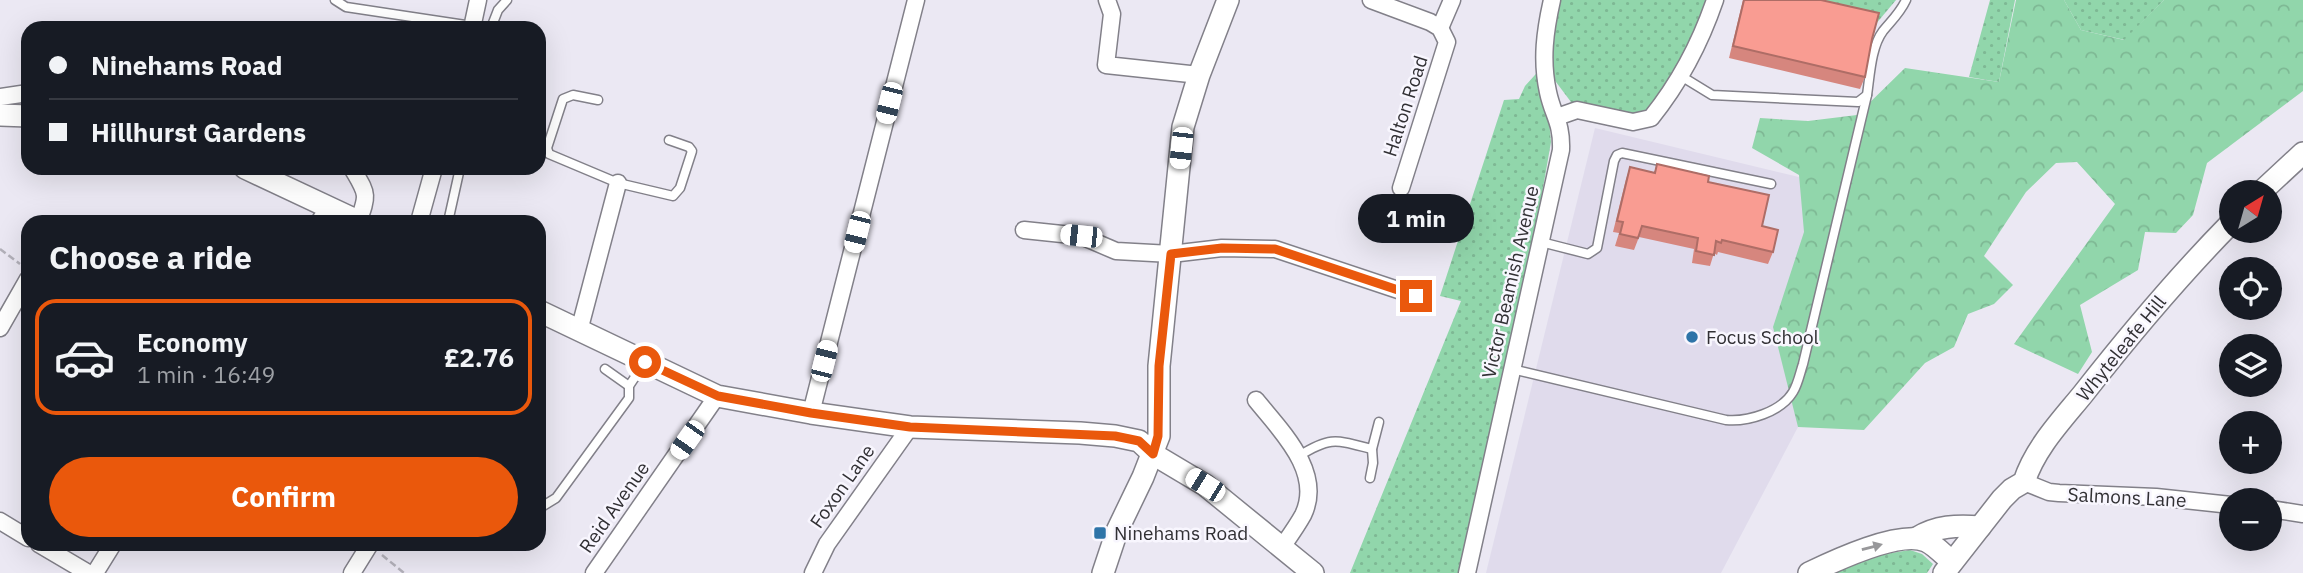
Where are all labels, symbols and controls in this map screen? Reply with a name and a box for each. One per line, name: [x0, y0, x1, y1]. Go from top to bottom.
text: Ninehams Road: [91, 48, 283, 82]
street label: Halton Road: [1377, 52, 1433, 160]
car: [874, 80, 905, 126]
text: Hillhurst Gardens: [91, 115, 306, 149]
car: [1169, 126, 1194, 170]
north arrow: [2219, 180, 2282, 243]
map controls: [2219, 180, 2282, 551]
street label: Victor Beamish Avenue: [1476, 183, 1544, 381]
callout: 1 min: [1358, 194, 1474, 244]
text: 1 min: [1386, 203, 1446, 233]
car: [842, 209, 873, 255]
car: [1060, 223, 1103, 249]
text: Choose a ride: [49, 236, 252, 278]
button: locate: [2219, 257, 2282, 320]
route end: [1400, 280, 1432, 312]
street label: Whyteleafe Hill: [2071, 290, 2171, 406]
text: Economy: [137, 325, 248, 359]
place label: Focus School: [1706, 325, 1819, 349]
icon: car: [53, 326, 116, 389]
marker: Focus School: [1684, 329, 1700, 345]
button: layers: [2219, 334, 2282, 397]
car: [809, 338, 840, 384]
text: £2.76: [444, 340, 514, 374]
route start: [629, 346, 661, 378]
text: 1 min · 16:49: [137, 359, 275, 389]
button: +: [2219, 411, 2282, 474]
car: [667, 417, 708, 463]
street label: Foxon Lane: [804, 439, 880, 533]
button: Confirm: [49, 457, 518, 537]
street label: Reid Avenue: [574, 457, 654, 557]
car: [1182, 465, 1229, 505]
street label: Salmons Lane: [2067, 482, 2187, 512]
button: −: [2219, 488, 2282, 551]
place label: Ninehams Road: [1114, 521, 1248, 545]
marker: Ninehams Road: [1092, 525, 1108, 541]
one-way arrow: [1862, 542, 1883, 552]

